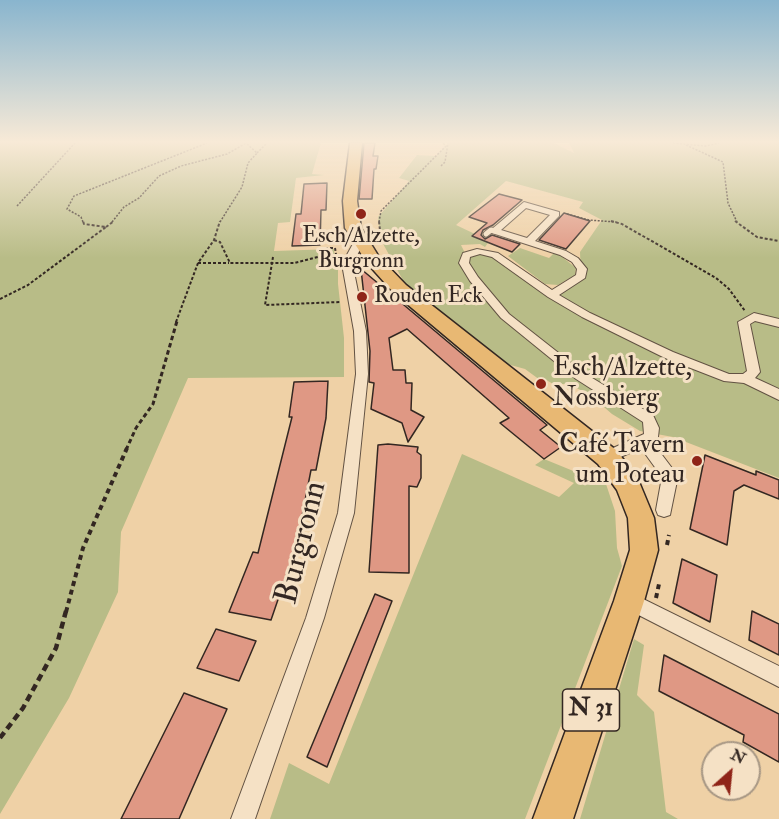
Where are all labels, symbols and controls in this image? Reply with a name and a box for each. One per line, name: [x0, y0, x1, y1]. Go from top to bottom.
marker: Esch/Alzette, Burgronn: [354, 207, 368, 221]
place label: Esch/Alzette, Burgronn: [302, 224, 420, 276]
place label: Rouden Eck: [374, 284, 483, 310]
marker: Rouden Eck: [355, 290, 369, 304]
place label: Esch/Alzette, Nossbierg: [553, 353, 692, 414]
marker: Esch/Alzette, Nossbierg: [534, 377, 548, 391]
place label: Café Tavern um Poteau: [559, 430, 685, 491]
marker: Café Tavern um Poteau: [690, 454, 704, 468]
street label: Burgronn: [269, 478, 337, 608]
road number: N 31: [562, 689, 620, 731]
north arrow: [701, 741, 761, 801]
text: N: [727, 745, 749, 769]

